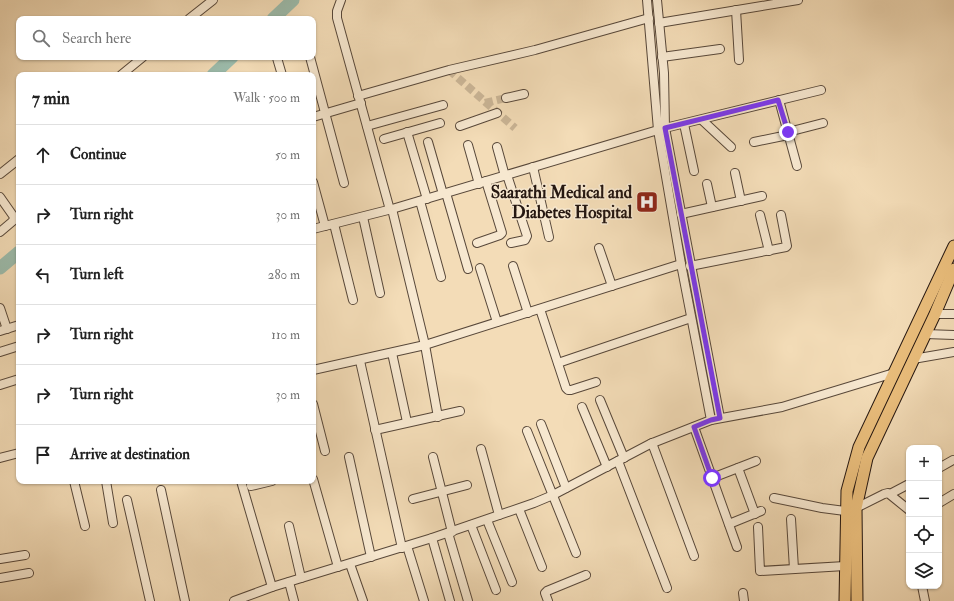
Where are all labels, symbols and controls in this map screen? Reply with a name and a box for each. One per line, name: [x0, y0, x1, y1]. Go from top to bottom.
search box: [16, 16, 316, 60]
icon: search: [30, 27, 52, 49]
text: Search here: [62, 29, 131, 48]
text: 7 min: [32, 88, 70, 109]
text: Walk · 500 m: [233, 90, 300, 106]
route end: [779, 123, 797, 141]
icon: ahead: [32, 144, 54, 166]
text: Continue: [70, 145, 126, 164]
text: 50 m: [275, 147, 300, 163]
place label: Saarathi Medical and Diabetes Hospital: [491, 182, 633, 224]
hospital icon: Saarathi Medical and Diabetes Hospital: [634, 189, 660, 215]
icon: right: [32, 204, 54, 226]
text: Turn right: [70, 205, 133, 224]
text: 30 m: [276, 207, 300, 223]
icon: left: [32, 264, 54, 286]
text: Turn left: [70, 265, 124, 284]
text: 280 m: [268, 267, 300, 283]
icon: right: [32, 324, 54, 346]
text: Turn right: [70, 325, 133, 344]
text: 110 m: [271, 327, 300, 343]
icon: right: [32, 384, 54, 406]
text: Turn right: [70, 385, 133, 404]
text: 30 m: [276, 387, 300, 403]
icon: arrive: [32, 444, 54, 466]
text: Arrive at destination: [70, 445, 190, 464]
map controls: [906, 445, 942, 589]
button: +: [906, 445, 942, 481]
route start: [703, 469, 721, 487]
button: −: [906, 481, 942, 517]
button: locate: [906, 517, 942, 553]
button: layers: [906, 553, 942, 589]

